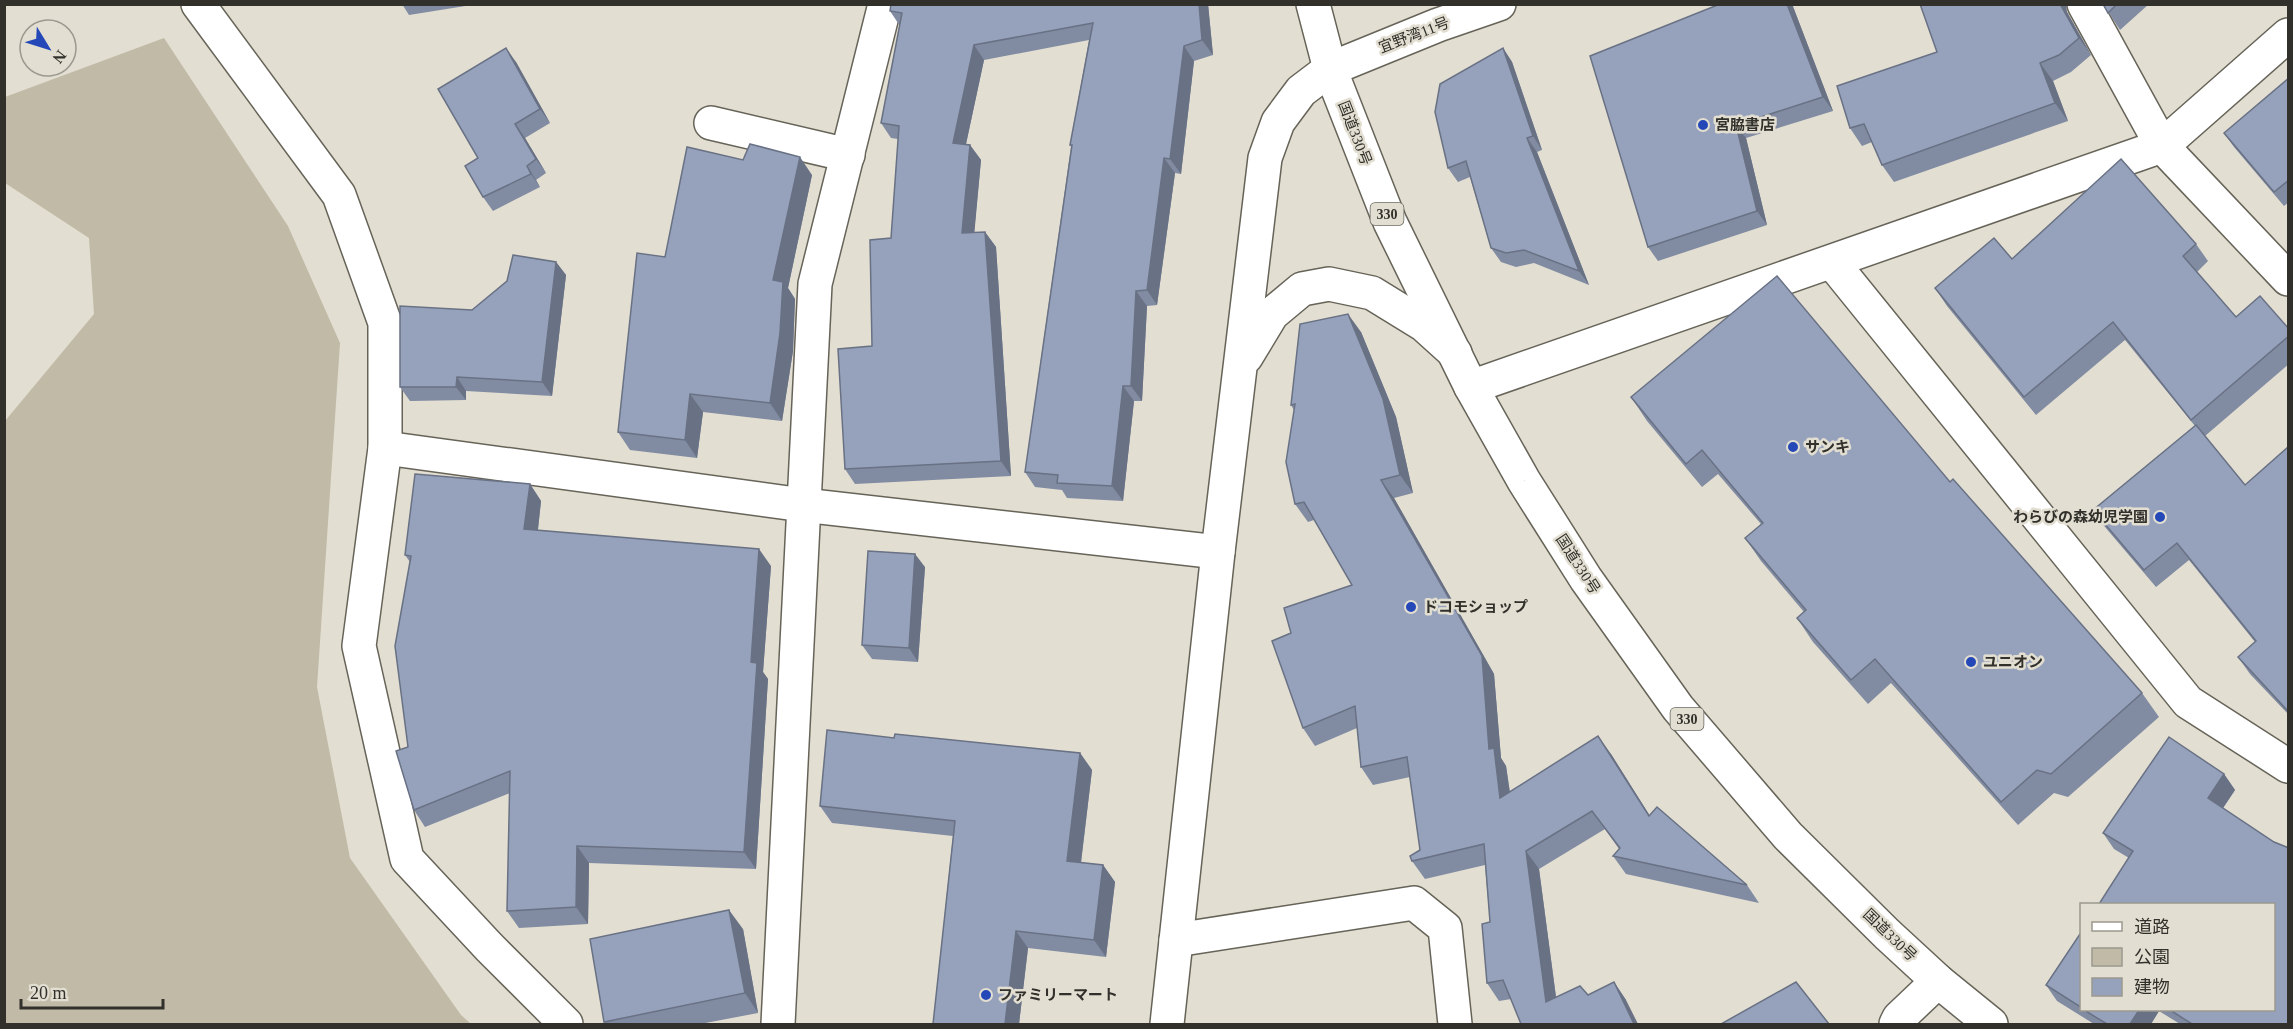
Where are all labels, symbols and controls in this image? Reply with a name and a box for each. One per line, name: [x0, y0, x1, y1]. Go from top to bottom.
street label: 宜野湾11号: [1376, 14, 1452, 56]
north arrow: [18, 18, 78, 78]
text: N: [49, 47, 70, 67]
street label: 国道330号: [1335, 99, 1375, 167]
place label: 宮脇書店: [1715, 117, 1775, 133]
marker: 宮脇書店: [1696, 118, 1710, 132]
road number: 330: [1370, 203, 1404, 225]
place label: サンキ: [1805, 439, 1850, 455]
marker: サンキ: [1786, 440, 1800, 454]
place label: わらびの森幼児学園: [2013, 509, 2148, 525]
marker: わらびの森幼児学園: [2153, 510, 2167, 524]
street label: 国道330号: [1553, 531, 1603, 597]
place label: ドコモショップ: [1423, 599, 1528, 615]
marker: ドコモショップ: [1404, 600, 1418, 614]
place label: ユニオン: [1983, 654, 2043, 670]
marker: ユニオン: [1964, 655, 1978, 669]
road number: 330: [1670, 708, 1704, 730]
legend: [2080, 903, 2275, 1011]
street label: 国道330号: [1860, 906, 1920, 964]
text: 道路: [2134, 917, 2170, 937]
text: 公園: [2134, 947, 2170, 967]
scale bar: [21, 972, 164, 1010]
text: 建物: [2134, 977, 2170, 997]
text: 20 m: [30, 983, 67, 1003]
place label: ファミリーマート: [998, 987, 1118, 1003]
marker: ファミリーマート: [979, 988, 993, 1002]

